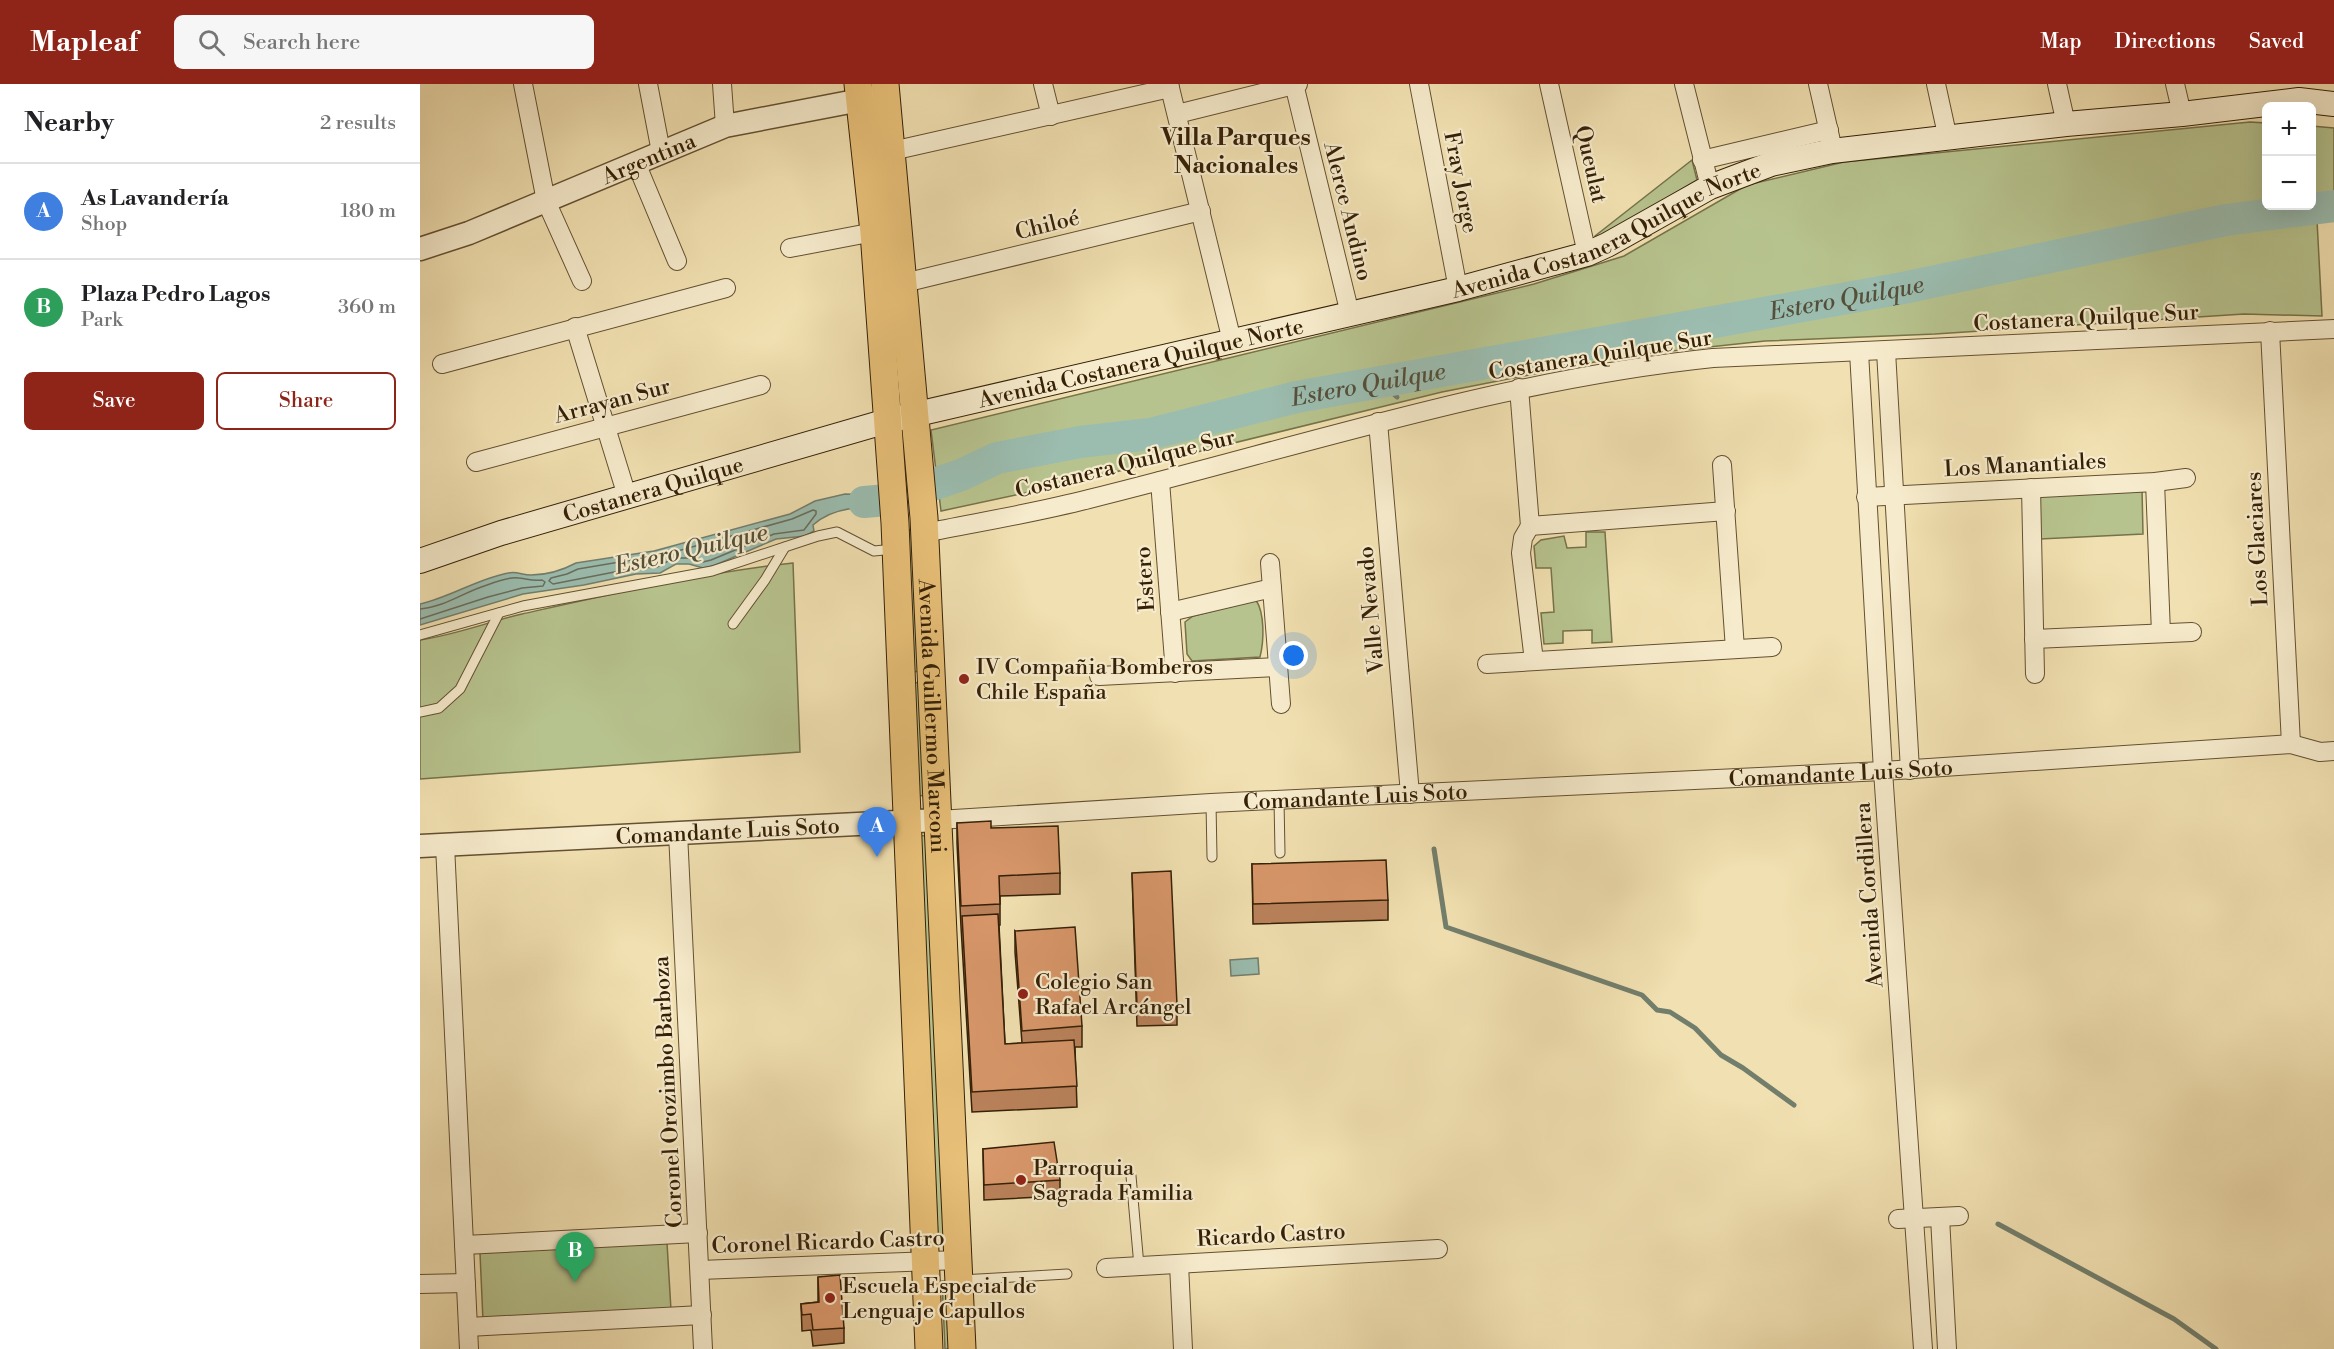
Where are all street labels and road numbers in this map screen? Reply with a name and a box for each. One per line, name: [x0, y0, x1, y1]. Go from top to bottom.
street label: Queulat: [1569, 123, 1613, 206]
street label: Argentina: [597, 127, 701, 191]
street label: Fray Jorge: [1437, 129, 1484, 236]
street label: Alerce Andino: [1317, 138, 1378, 284]
street label: Avenida Costanera Quilque Norte: [1448, 157, 1765, 305]
street label: Chiloé: [1012, 204, 1082, 246]
street label: Costanera Quilque Sur: [1973, 299, 2200, 338]
street label: Avenida Costanera Quilque Norte: [975, 313, 1306, 415]
street label: Costanera Quilque Sur: [1487, 324, 1714, 386]
street label: Arrayan Sur: [550, 373, 674, 430]
street label: Costanera Quilque Sur: [1013, 424, 1238, 505]
street label: Los Manantiales: [1943, 448, 2107, 483]
street label: Costanera Quilque: [560, 451, 747, 529]
street label: Los Glaciares: [2240, 471, 2274, 607]
street label: Estero: [1130, 545, 1161, 612]
street label: Valle Nevado: [1352, 545, 1391, 676]
street label: Avenida Guillermo Marconi: [912, 577, 951, 854]
street label: Comandante Luis Soto: [1728, 754, 1954, 793]
street label: Comandante Luis Soto: [1243, 779, 1468, 816]
street label: Avenida Cordillera: [1849, 801, 1890, 989]
street label: Comandante Luis Soto: [615, 813, 840, 851]
street label: Coronel Orozimbo Barboza: [648, 954, 689, 1229]
street label: Ricardo Castro: [1196, 1218, 1346, 1253]
street label: Coronel Ricardo Castro: [711, 1225, 945, 1260]

